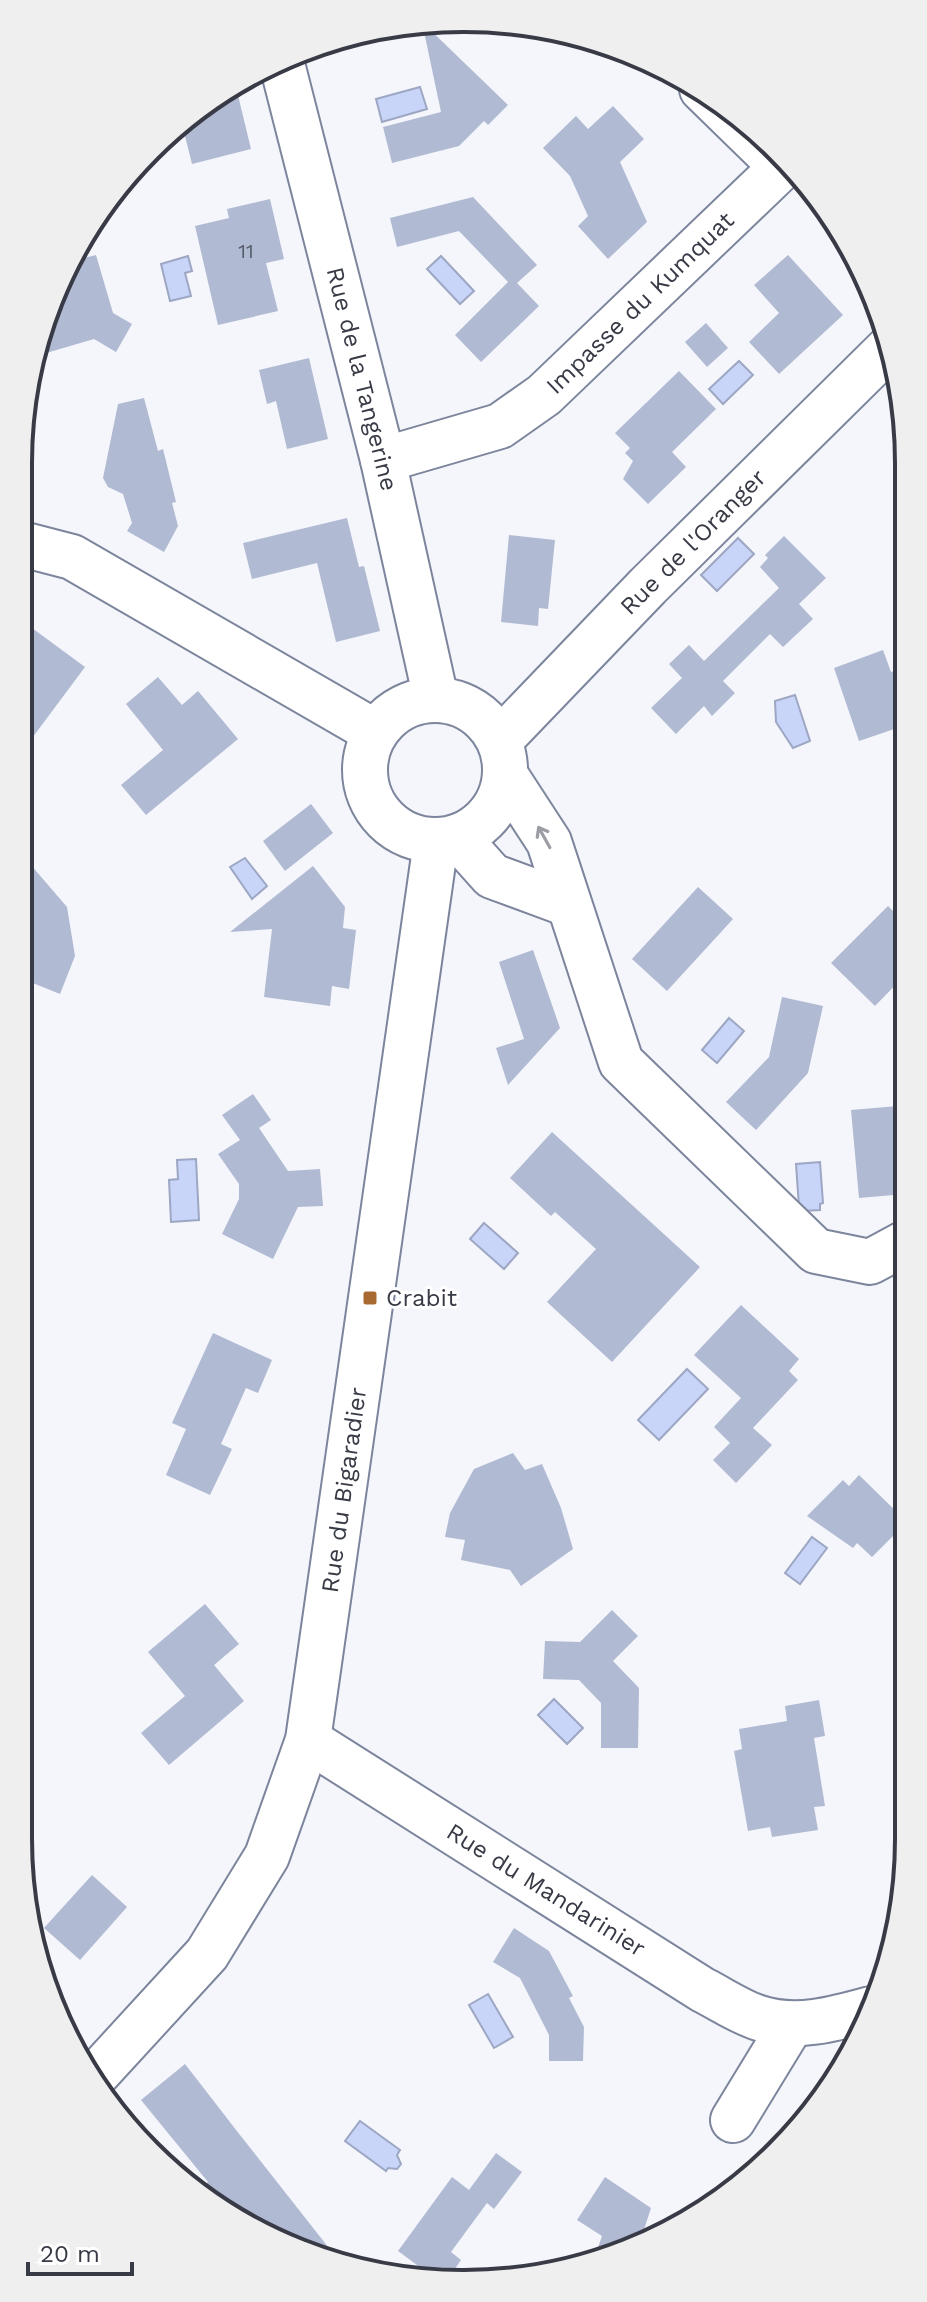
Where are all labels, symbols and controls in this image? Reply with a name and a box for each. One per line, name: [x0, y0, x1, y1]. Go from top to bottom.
street label: Impasse du Kumquat: [540, 206, 740, 400]
house number: 11: [238, 239, 254, 263]
street label: Rue de la Tangerine: [321, 264, 403, 494]
street label: Rue de l'Oranger: [614, 463, 772, 621]
one-way arrow: [536, 826, 552, 849]
place label: Crabit: [386, 1284, 457, 1312]
marker: Crabit: [361, 1289, 379, 1307]
street label: Rue du Bigaradier: [316, 1385, 372, 1594]
street label: Rue du Mandarinier: [441, 1817, 651, 1963]
scale bar: [28, 2226, 132, 2276]
text: 20 m: [40, 2240, 100, 2268]

